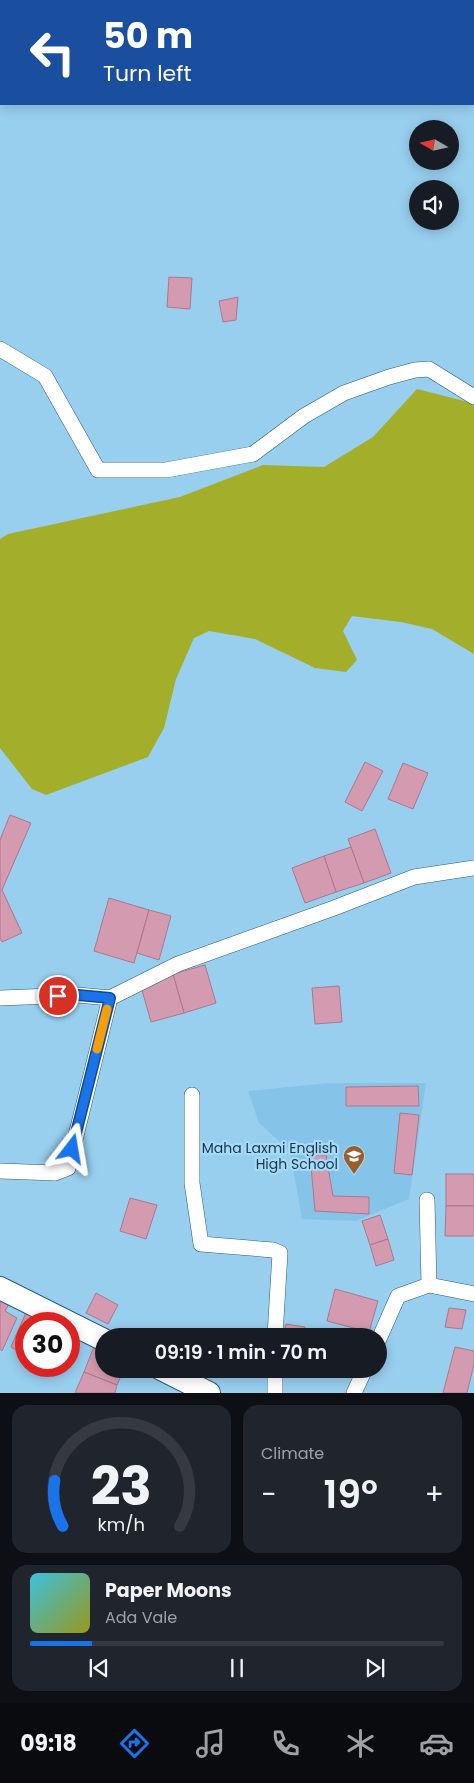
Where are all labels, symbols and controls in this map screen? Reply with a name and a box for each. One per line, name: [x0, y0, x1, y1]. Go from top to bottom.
text: 50 m: [103, 11, 193, 60]
icon: left: [20, 20, 85, 85]
text: Turn left: [103, 58, 191, 89]
north arrow: [409, 120, 459, 170]
map controls: [409, 120, 459, 230]
button: sound: [409, 180, 459, 230]
pin: [37, 975, 79, 1017]
icon: arrive: [44, 982, 72, 1010]
position arrow: [45, 1122, 97, 1174]
place label: Maha Laxmi English High School: [202, 1138, 338, 1174]
school or university icon: Maha Laxmi English High School: [342, 1144, 366, 1175]
speed limit sign: 30: [15, 1312, 80, 1377]
text: 09:19 · 1 min · 70 m: [155, 1339, 327, 1366]
text: Climate: [261, 1442, 324, 1465]
text: 23: [91, 1450, 152, 1523]
text: 19°: [323, 1468, 378, 1521]
text: −: [261, 1475, 276, 1514]
text: +: [425, 1475, 444, 1514]
text: km/h: [98, 1512, 145, 1537]
text: Paper Moons: [105, 1577, 232, 1604]
text: Ada Vale: [105, 1606, 177, 1629]
icon: previous: [85, 1654, 113, 1682]
icon: pause: [223, 1654, 251, 1682]
icon: next: [361, 1654, 389, 1682]
icon: directions: [117, 1726, 152, 1761]
icon: music: [193, 1726, 228, 1761]
icon: phone: [268, 1726, 303, 1761]
icon: climate: [343, 1726, 378, 1761]
icon: car: [419, 1726, 454, 1761]
text: 09:18: [20, 1728, 77, 1759]

